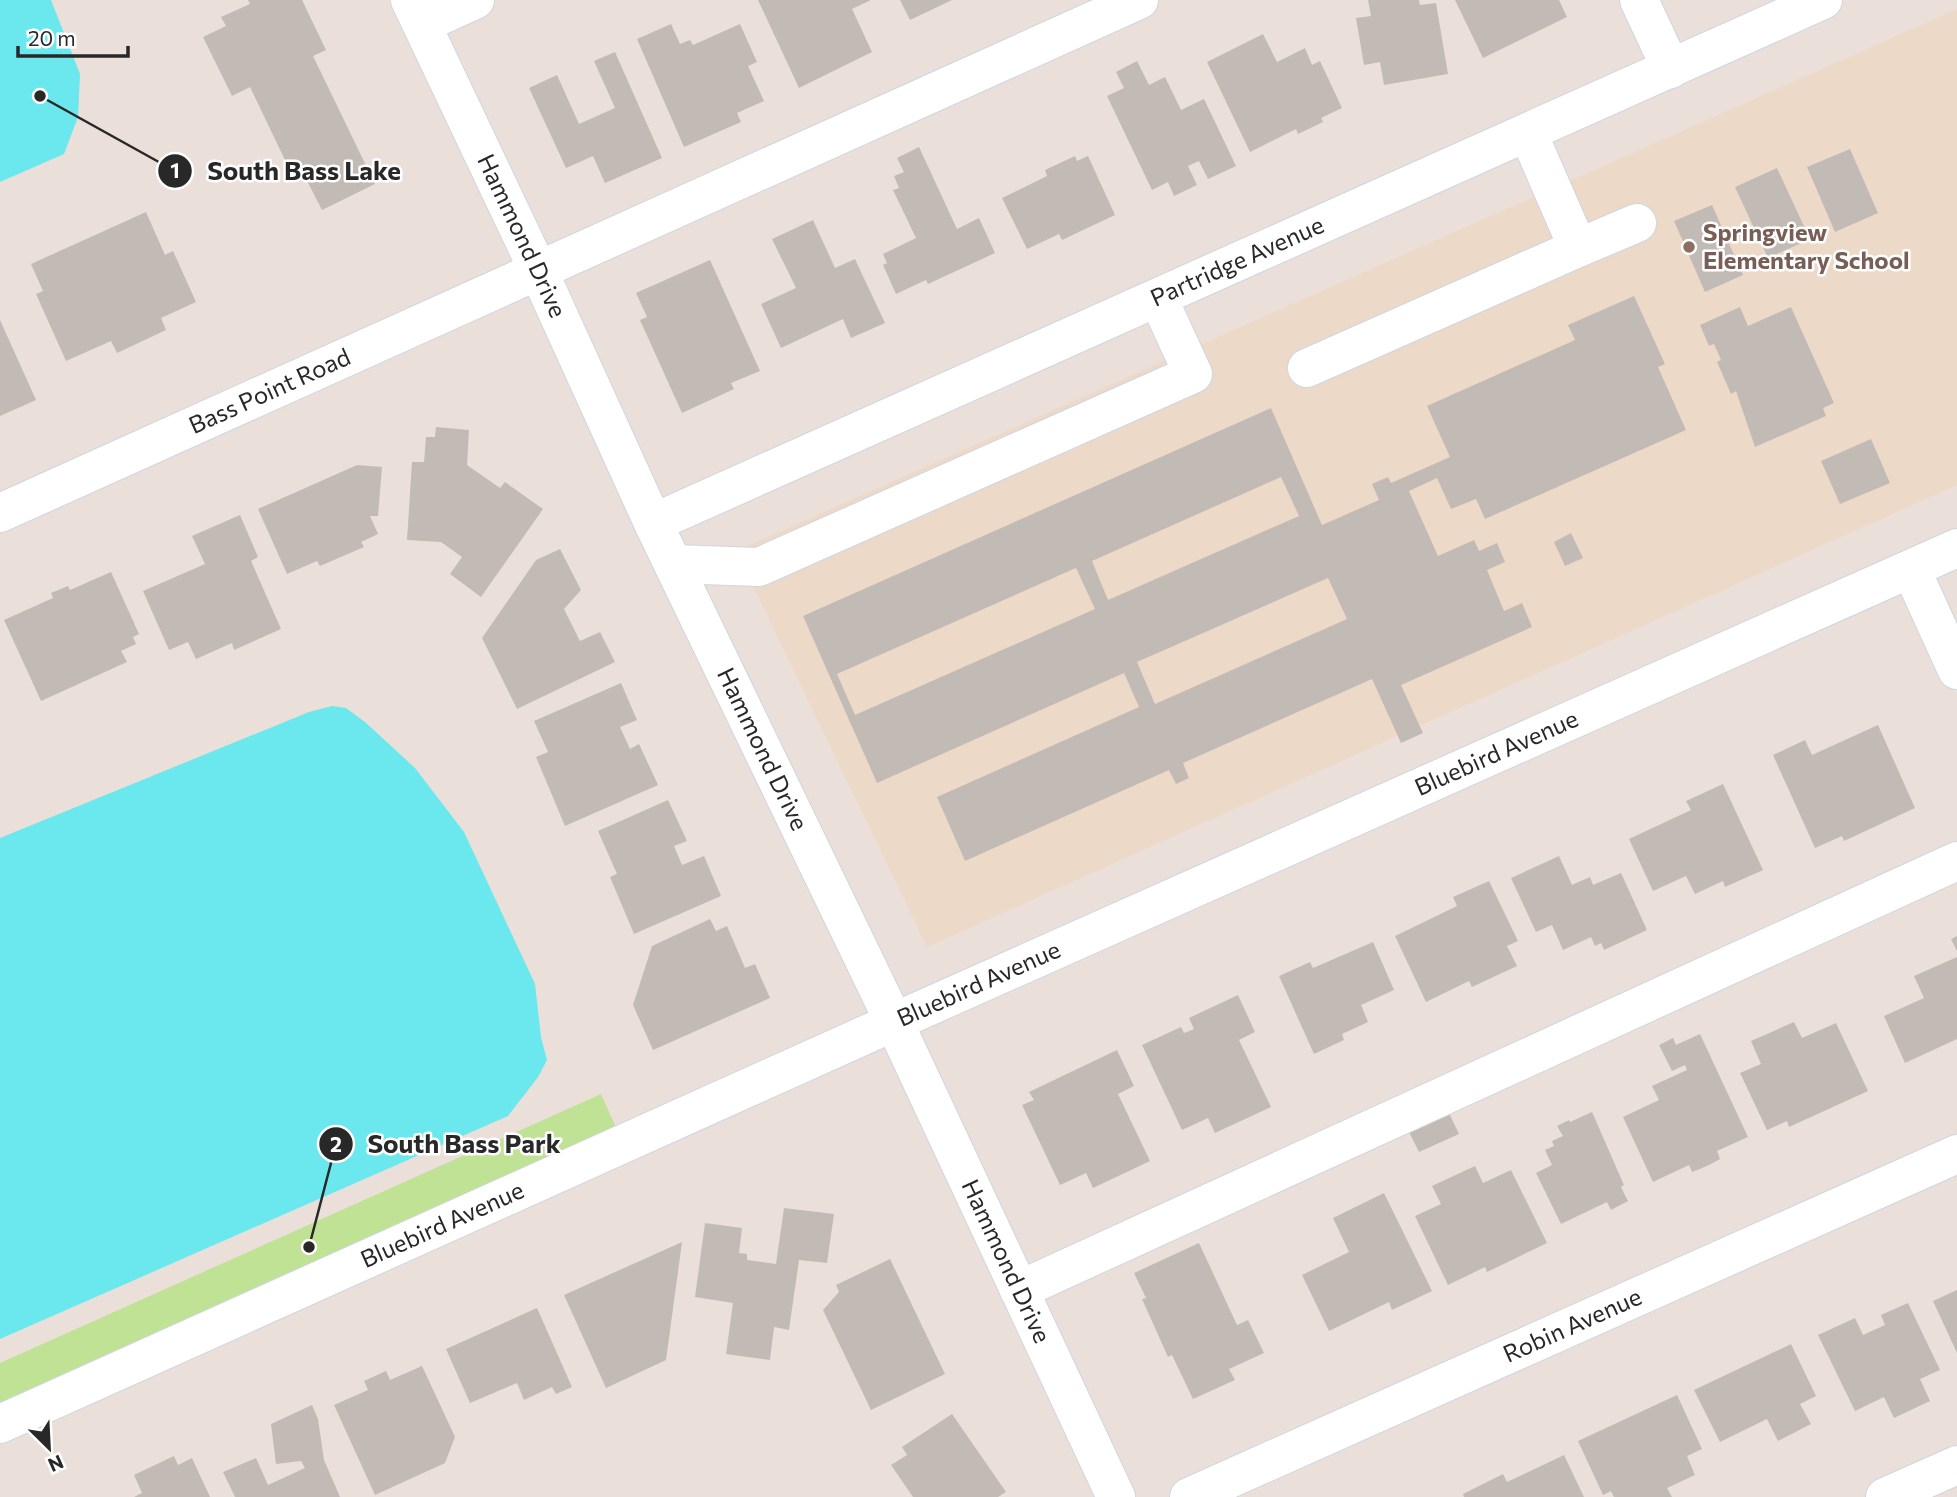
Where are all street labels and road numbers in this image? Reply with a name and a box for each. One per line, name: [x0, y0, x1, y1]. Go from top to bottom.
street label: Hammond Drive: [472, 149, 574, 322]
street label: Partridge Avenue: [1145, 209, 1328, 312]
street label: Bass Point Road: [184, 341, 355, 439]
street label: Hammond Drive: [712, 663, 815, 835]
street label: Bluebird Avenue: [1410, 703, 1582, 801]
street label: Bluebird Avenue: [892, 934, 1064, 1032]
street label: Bluebird Avenue: [356, 1174, 528, 1273]
street label: Hammond Drive: [957, 1174, 1058, 1347]
street label: Robin Avenue: [1498, 1281, 1646, 1368]

